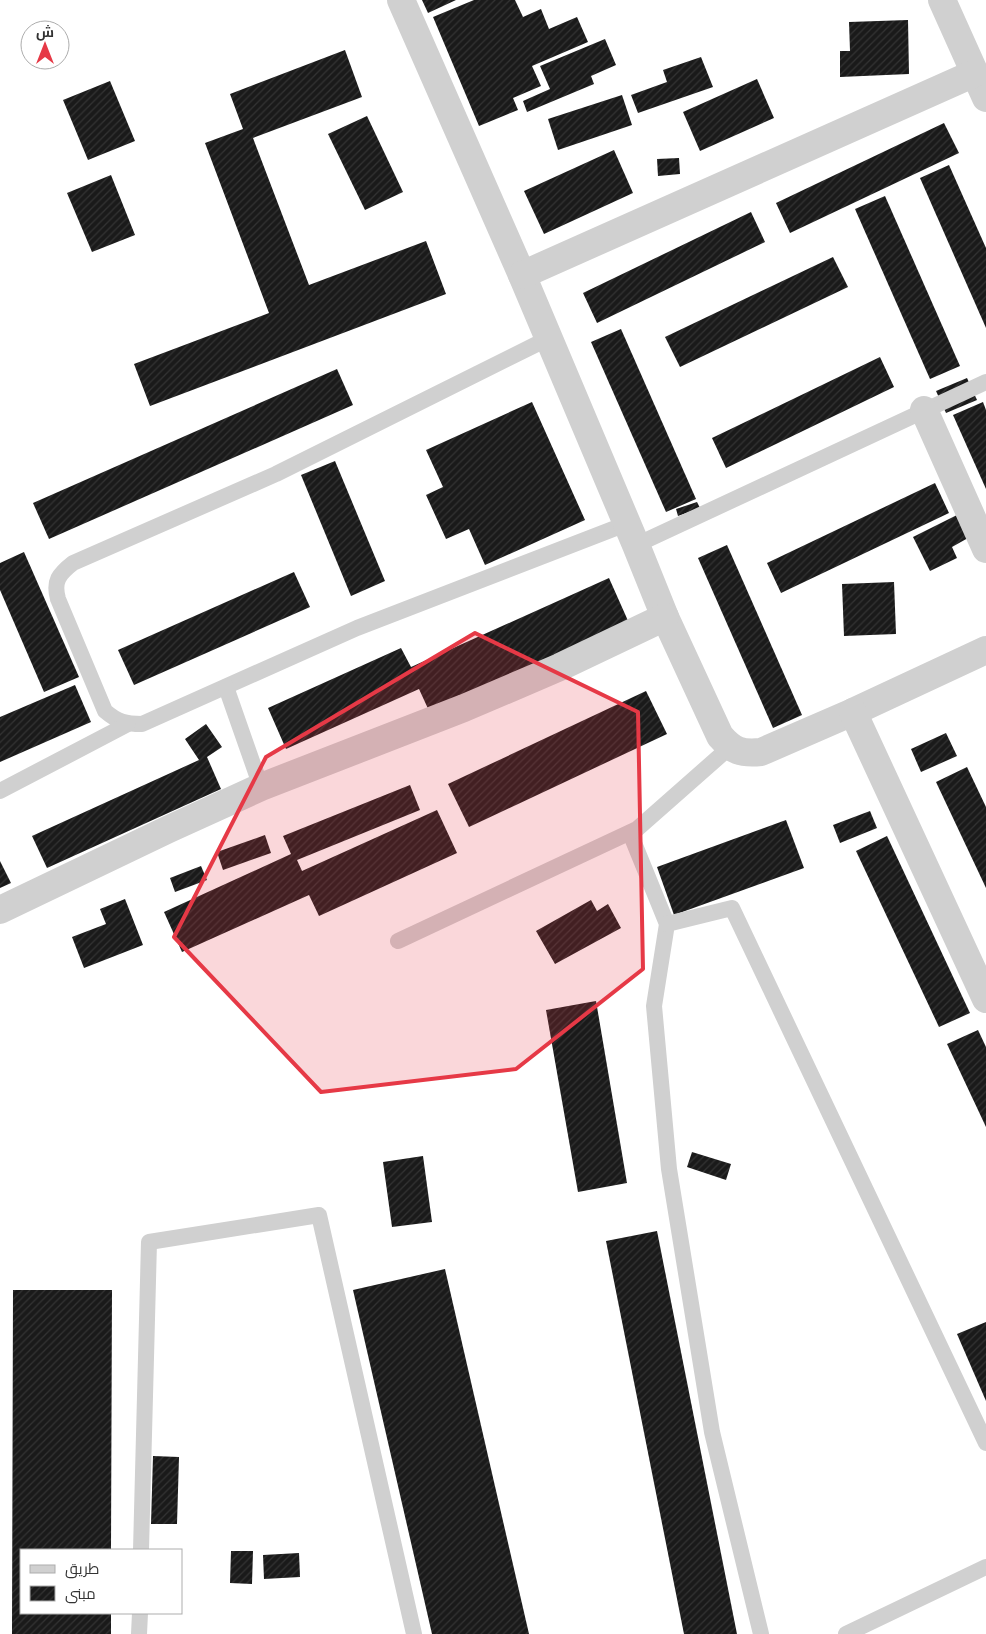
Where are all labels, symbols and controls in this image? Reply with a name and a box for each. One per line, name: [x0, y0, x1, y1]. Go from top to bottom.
north arrow: [20, 20, 70, 70]
text: ش: [36, 23, 54, 43]
legend: [20, 1549, 182, 1614]
text: طريق: [65, 1559, 99, 1580]
text: مبنى: [65, 1584, 96, 1605]

